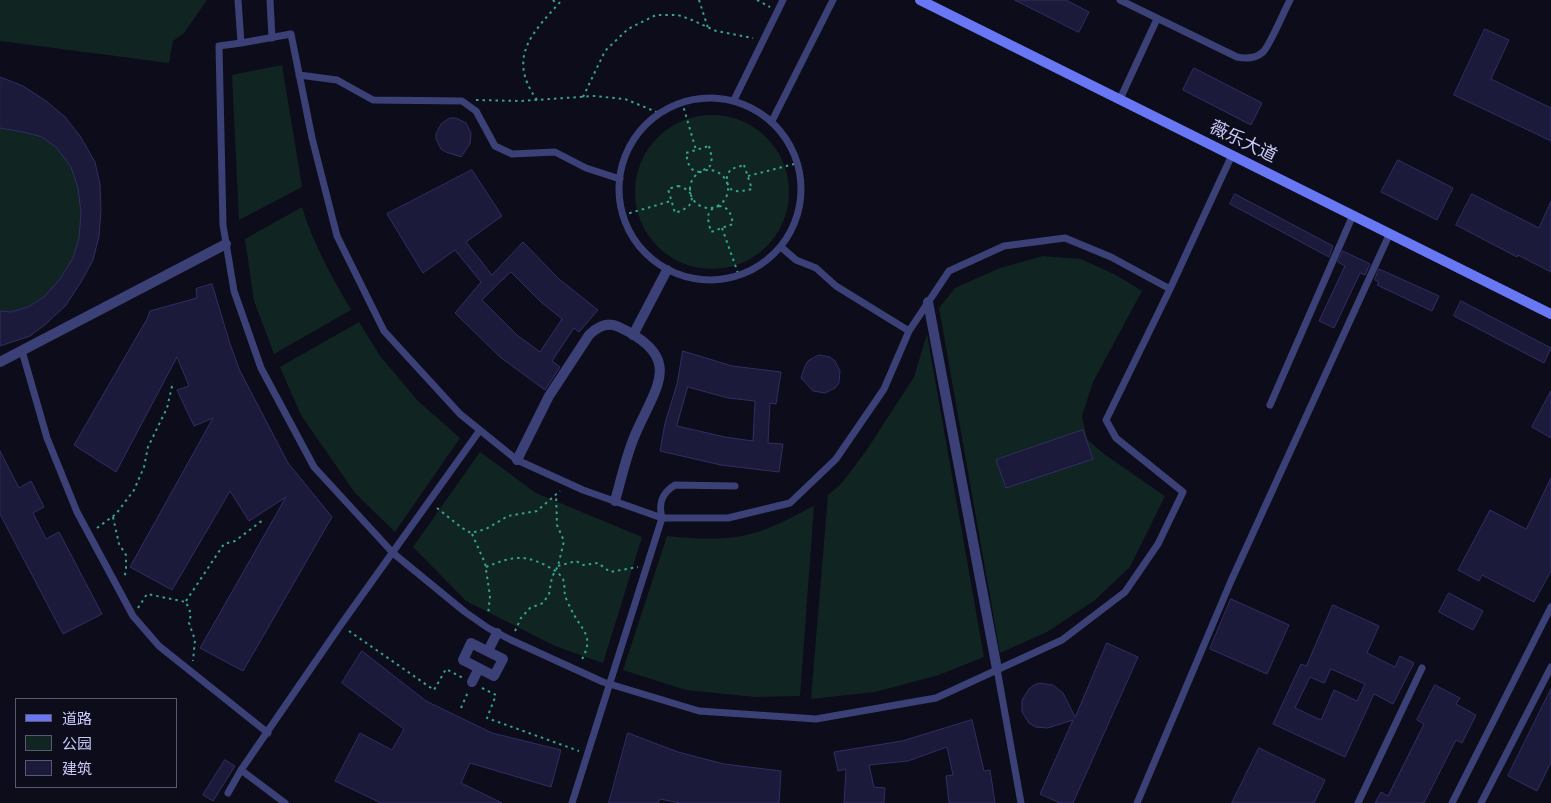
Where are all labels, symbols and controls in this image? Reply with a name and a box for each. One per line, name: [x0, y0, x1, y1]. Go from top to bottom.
street label: 薇乐大道: [1206, 117, 1280, 167]
legend: [15, 698, 178, 788]
text: 道路: [62, 710, 92, 728]
text: 公园: [62, 735, 92, 753]
text: 建筑: [62, 760, 92, 778]

